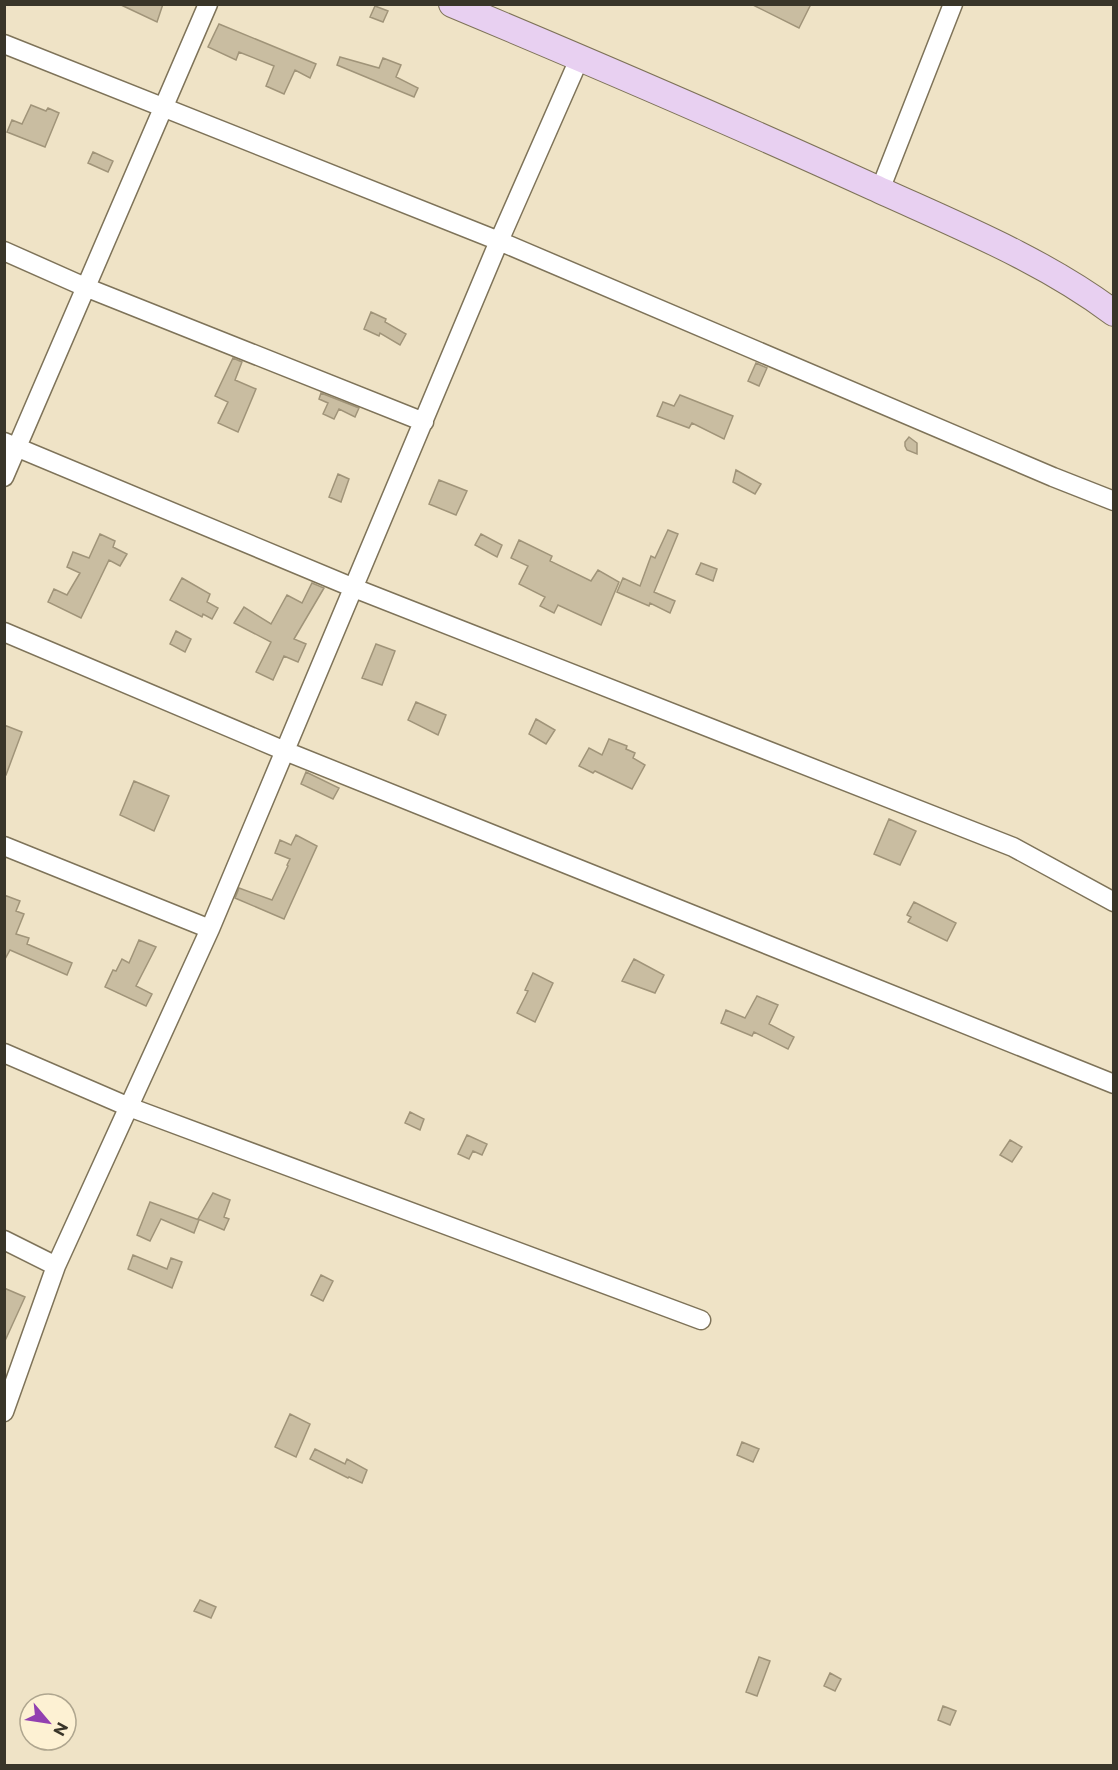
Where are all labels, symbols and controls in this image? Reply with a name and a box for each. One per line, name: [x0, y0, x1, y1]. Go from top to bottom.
north arrow: [18, 1692, 78, 1752]
text: N: [49, 1719, 72, 1739]

